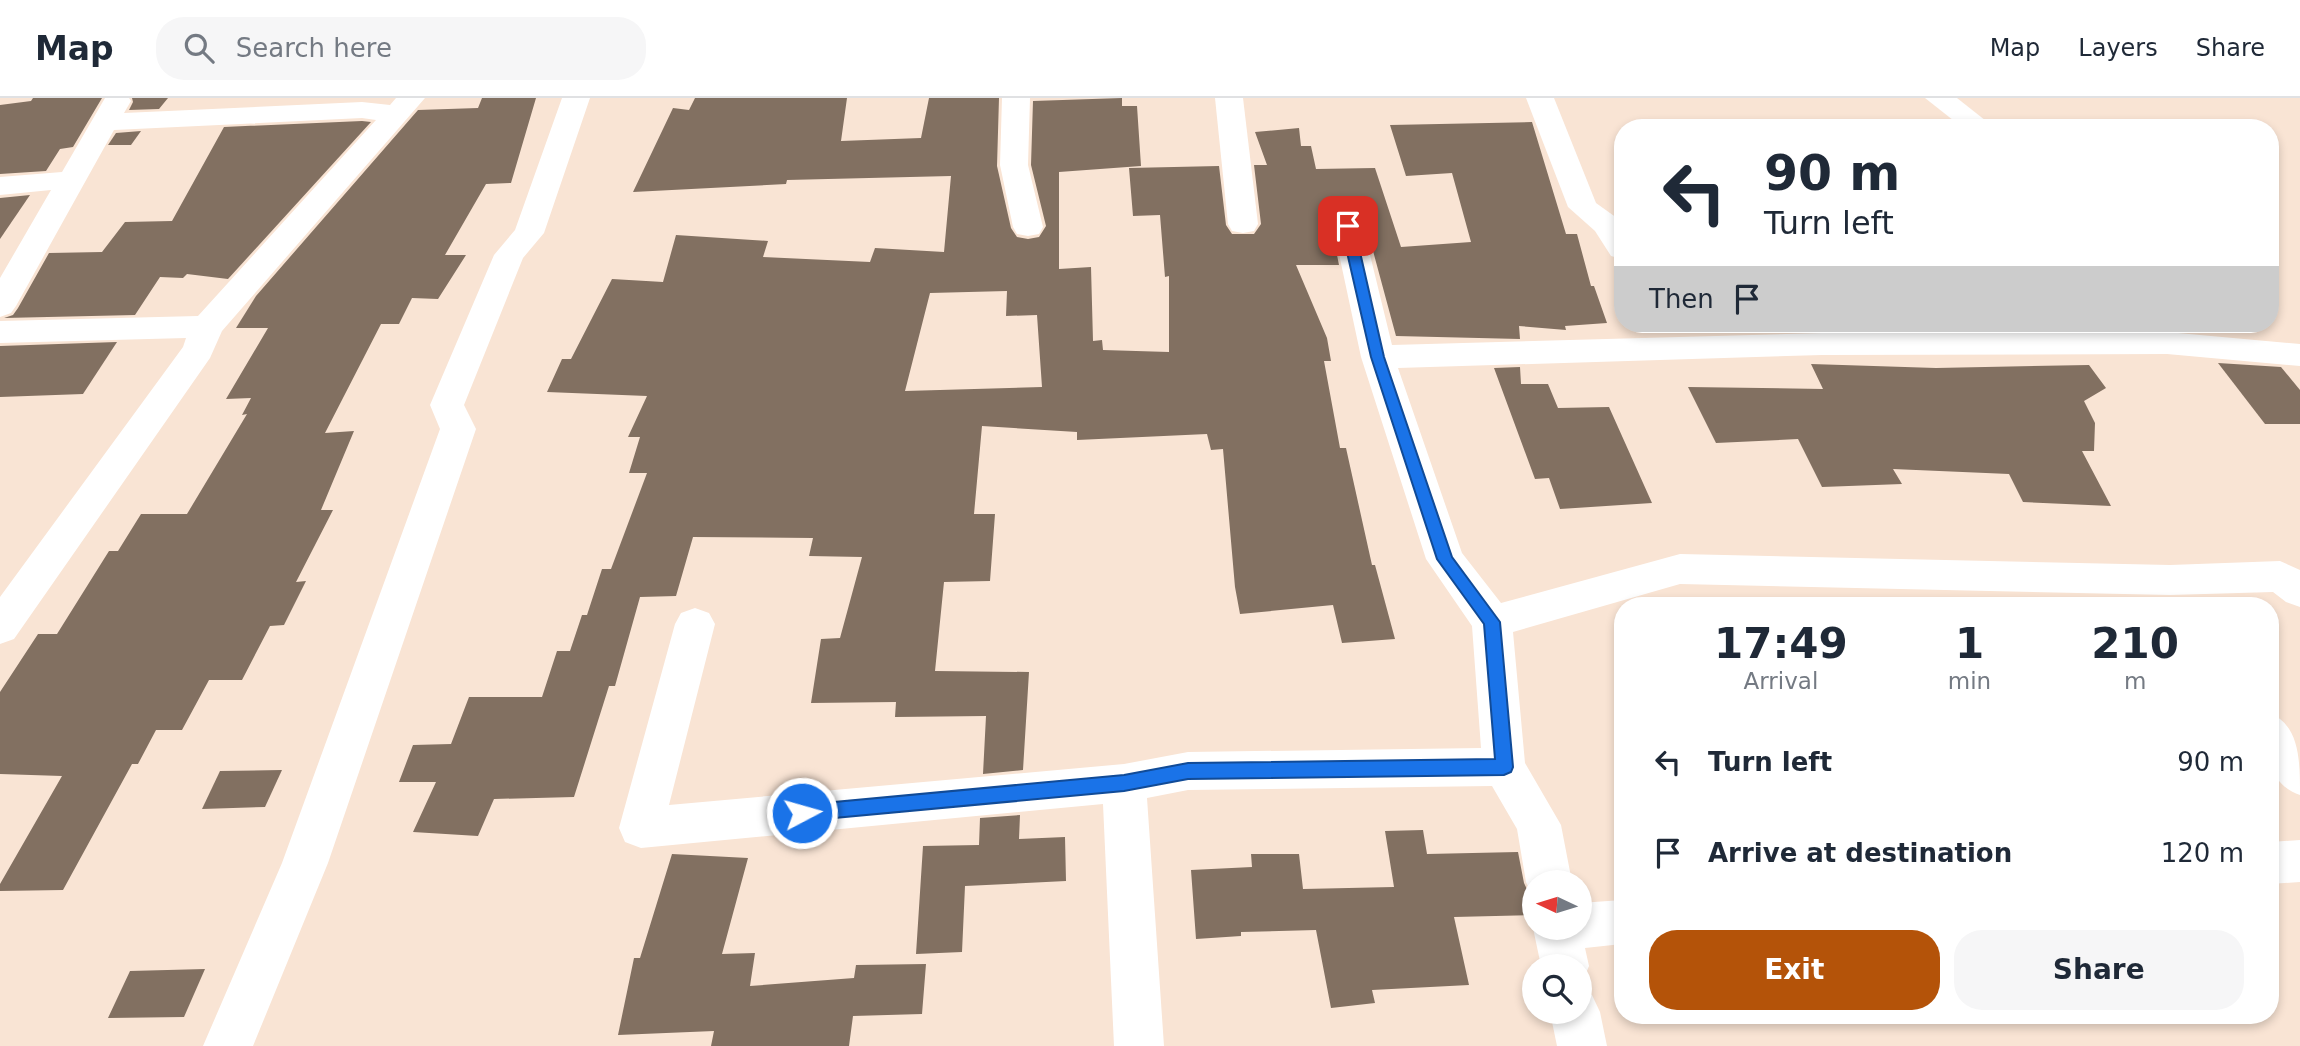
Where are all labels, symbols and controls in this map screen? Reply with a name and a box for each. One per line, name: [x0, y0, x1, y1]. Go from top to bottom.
search box: [156, 17, 646, 80]
text: Map: [35, 29, 114, 68]
icon: search: [180, 29, 218, 67]
text: Search here: [236, 33, 392, 63]
text: Map: [1990, 34, 2040, 62]
text: Layers: [2078, 34, 2158, 62]
text: Share: [2196, 34, 2265, 62]
text: 90 m: [1764, 145, 1900, 202]
icon: left: [1649, 147, 1740, 238]
pin: [1318, 196, 1378, 256]
text: Turn left: [1764, 204, 1894, 242]
icon: arrive: [1329, 207, 1367, 245]
icon: arrive: [1728, 280, 1766, 318]
text: Then: [1649, 284, 1714, 314]
text: 17:49: [1714, 619, 1848, 668]
text: 1: [1955, 619, 1984, 668]
text: 210: [2091, 619, 2179, 668]
text: Arrival: [1744, 668, 1818, 694]
text: min: [1948, 668, 1991, 694]
text: m: [2124, 668, 2146, 694]
icon: left: [1649, 743, 1687, 781]
text: Turn left: [1708, 747, 1832, 777]
text: 90 m: [2177, 747, 2244, 777]
position arrow: [765, 776, 839, 850]
icon: arrive: [1649, 834, 1687, 872]
text: Arrive at destination: [1708, 838, 2012, 868]
text: 120 m: [2161, 838, 2244, 868]
north arrow: [1522, 870, 1592, 940]
map controls: [1522, 870, 1592, 1024]
button: Exit: [1649, 930, 1940, 1010]
button: Share: [1954, 930, 2244, 1010]
button: search: [1522, 954, 1592, 1024]

